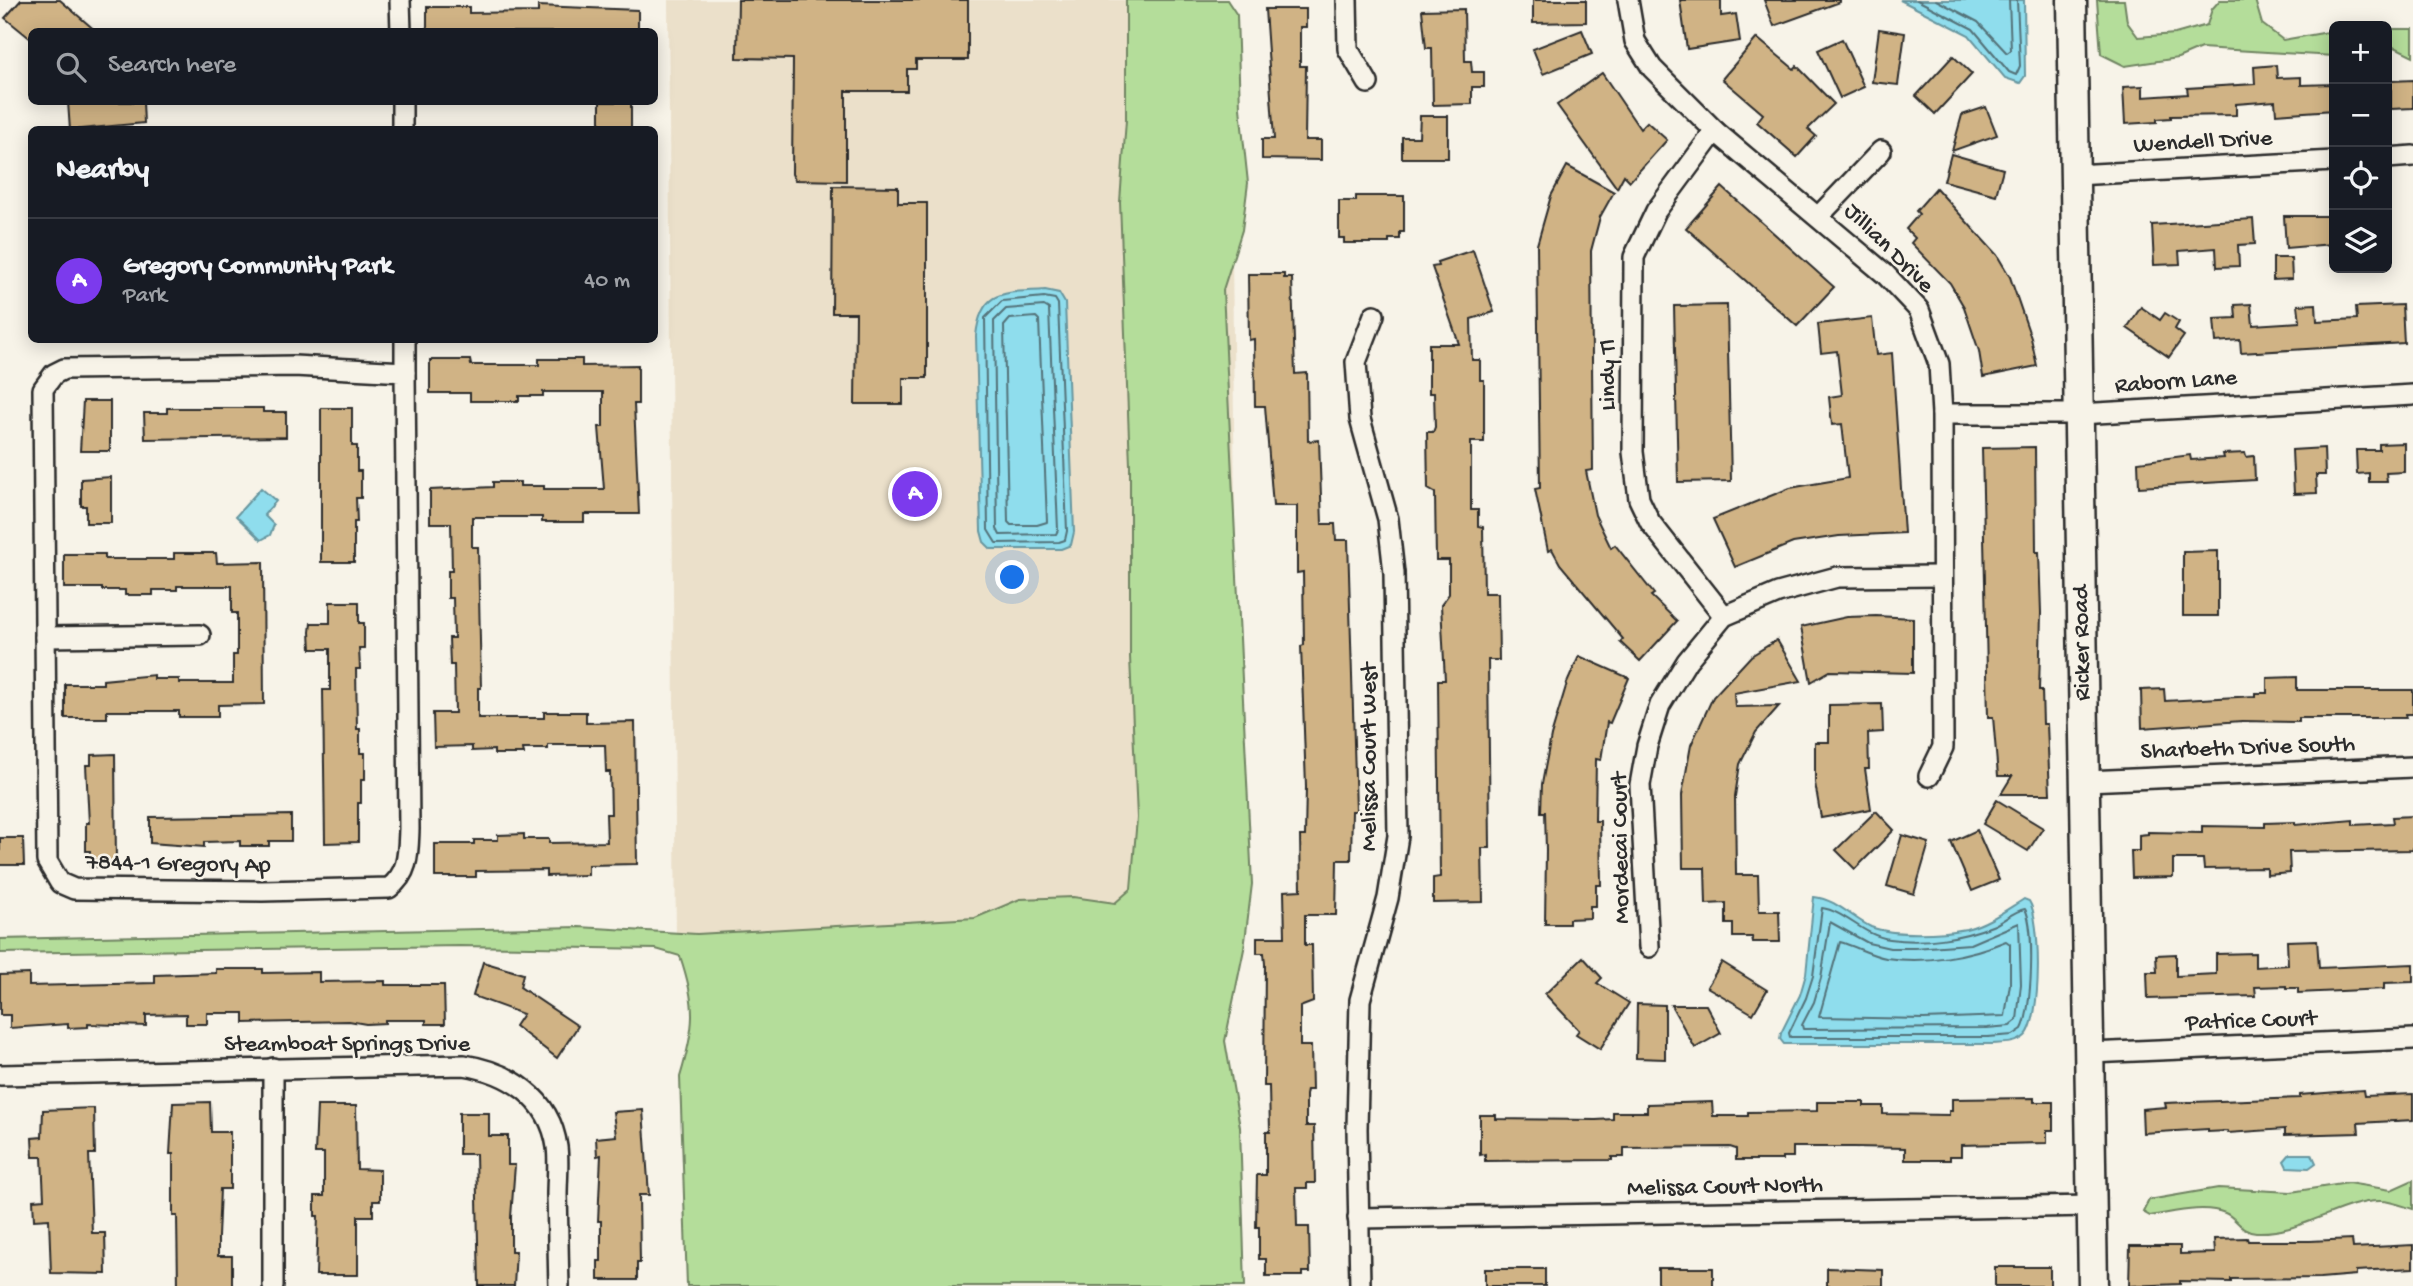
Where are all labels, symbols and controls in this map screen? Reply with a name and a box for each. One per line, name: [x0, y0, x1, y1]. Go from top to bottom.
map controls: [2329, 21, 2392, 273]
button: +: [2329, 21, 2392, 84]
search box: [28, 28, 658, 105]
icon: search: [52, 48, 90, 86]
text: Search here: [108, 51, 236, 82]
button: −: [2329, 84, 2392, 147]
street label: Wendell Drive: [2133, 125, 2274, 161]
button: locate: [2329, 147, 2392, 210]
text: Nearby: [56, 154, 149, 189]
street label: Jillian Drive: [1837, 198, 1940, 301]
button: layers: [2329, 210, 2392, 273]
text: Gregory Community Park: [123, 252, 392, 283]
text: A: [72, 268, 86, 295]
text: 40 m: [584, 268, 630, 295]
text: Park: [123, 283, 167, 310]
street label: Lindy Tl: [1595, 339, 1624, 411]
street label: Raborn Lane: [2114, 364, 2239, 402]
pin: A: [892, 468, 938, 520]
your location: [995, 560, 1029, 594]
street label: Ricker Road: [2067, 583, 2099, 701]
street label: Melissa Court West: [1356, 661, 1385, 851]
street label: Sharbeth Drive South: [2140, 731, 2356, 767]
street label: Mordecai Court: [1606, 770, 1638, 924]
street label: 7844-1 Gregory Ap: [84, 849, 271, 881]
street label: Patrice Court: [2184, 1005, 2319, 1039]
street label: Steamboat Springs Drive: [224, 1031, 471, 1060]
street label: Melissa Court North: [1627, 1172, 1823, 1204]

